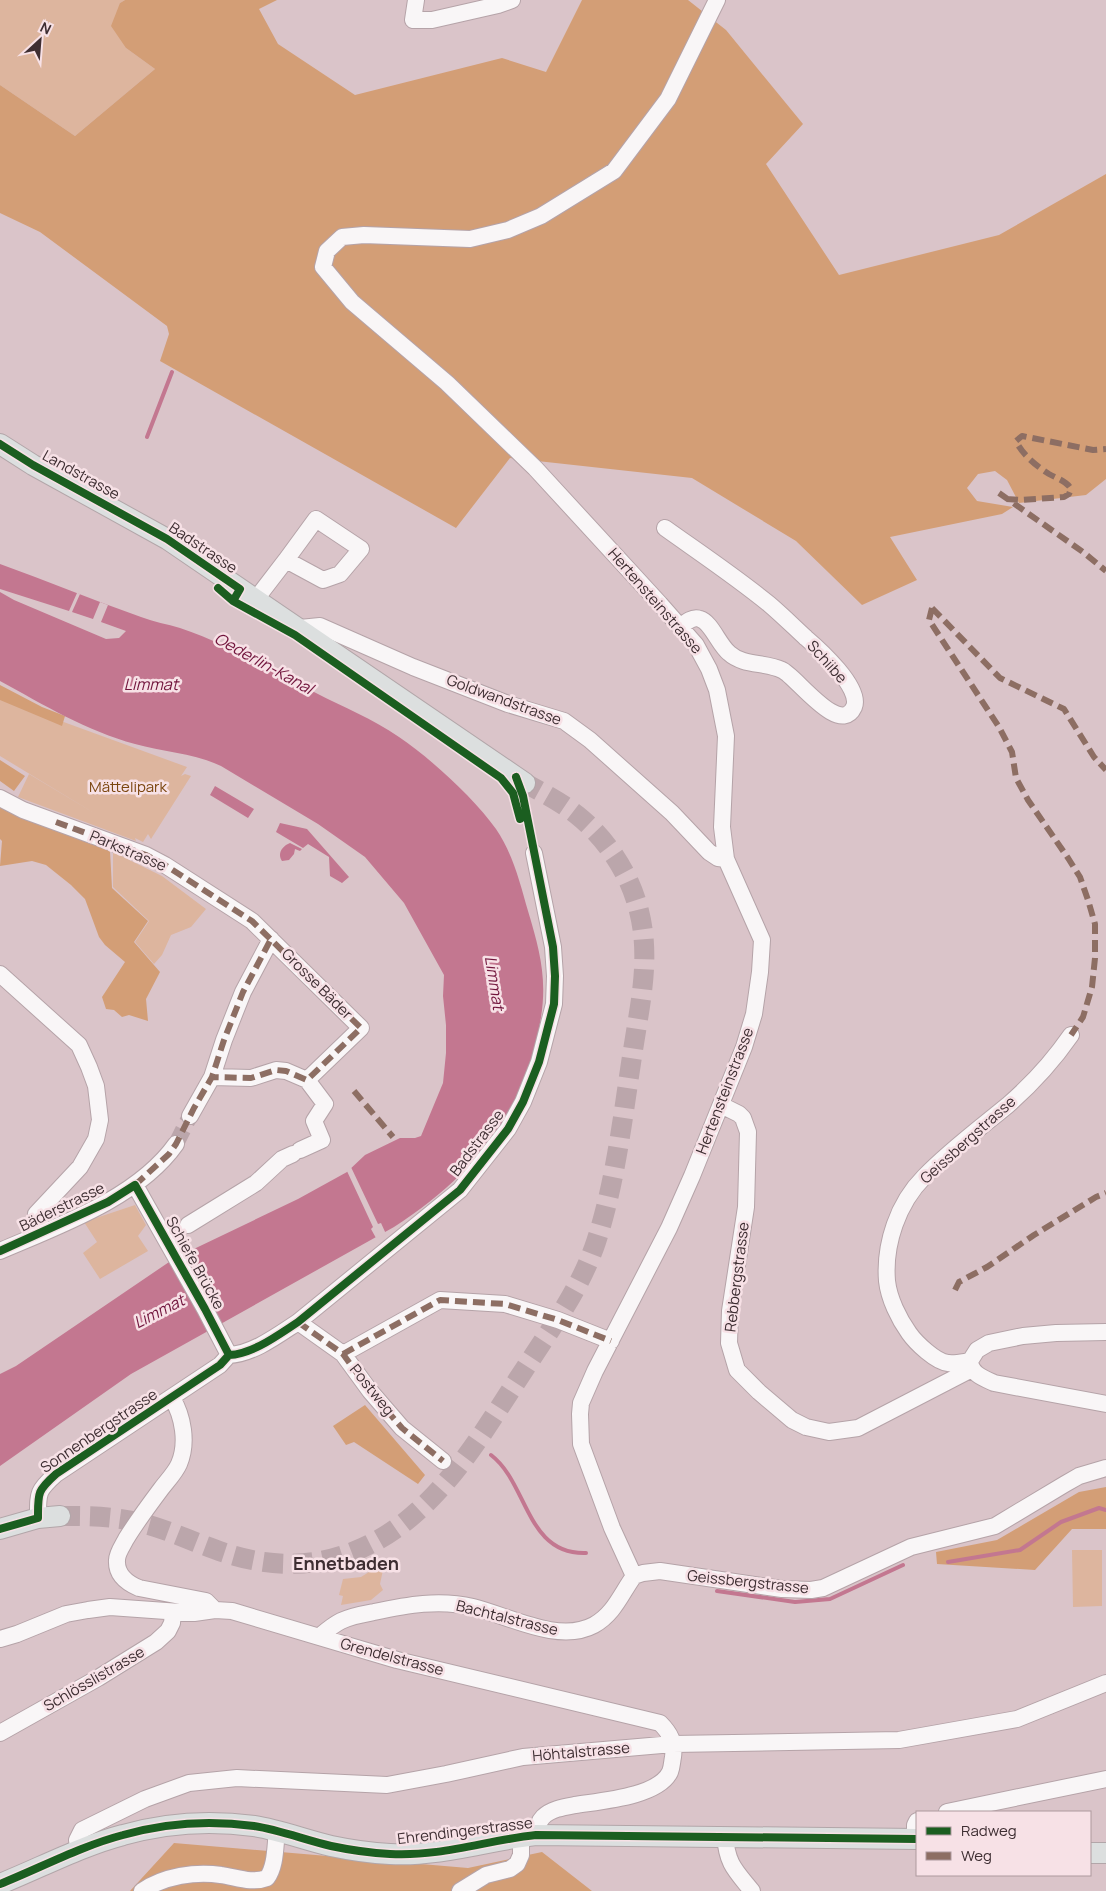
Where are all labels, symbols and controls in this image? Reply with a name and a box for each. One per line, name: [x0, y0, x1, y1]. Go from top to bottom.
north arrow: [15, 15, 65, 65]
text: N: [37, 17, 55, 39]
street label: Landstrasse: [39, 445, 124, 505]
street label: Badstrasse: [165, 517, 242, 578]
street label: Hertensteinstrasse: [603, 543, 707, 658]
water label: Oederlin-Kanal: [211, 627, 319, 700]
street label: Schiibe: [802, 636, 852, 688]
street label: Goldwandstrasse: [444, 669, 565, 730]
water label: Limmat: [124, 673, 180, 695]
park label: Mättelipark: [89, 776, 168, 797]
street label: Parkstrasse: [87, 825, 170, 876]
street label: Grosse Bäder: [277, 943, 358, 1024]
water label: Limmat: [480, 954, 510, 1013]
street label: Hertensteinstrasse: [691, 1024, 758, 1157]
street label: Geissbergstrasse: [915, 1091, 1020, 1188]
street label: Badstrasse: [445, 1105, 509, 1180]
street label: Bäderstrasse: [16, 1177, 108, 1236]
street label: Schiefe Brücke: [161, 1212, 230, 1313]
street label: Rebbergstrasse: [719, 1221, 754, 1333]
water label: Limmat: [130, 1288, 190, 1333]
street label: Postweg: [345, 1360, 400, 1420]
street label: Sonnenbergstrasse: [36, 1384, 161, 1478]
district label: Ennetbaden: [293, 1551, 399, 1575]
street label: Geissbergstrasse: [686, 1565, 810, 1598]
street label: Bachtalstrasse: [454, 1595, 561, 1640]
street label: Grendelstrasse: [338, 1633, 446, 1680]
street label: Schlösslistrasse: [39, 1641, 148, 1716]
street label: Höhtalstrasse: [531, 1737, 631, 1766]
legend: [916, 1811, 1091, 1876]
street label: Ehrendingerstrasse: [396, 1812, 534, 1849]
text: Radweg: [961, 1820, 1017, 1841]
text: Weg: [961, 1845, 992, 1866]

